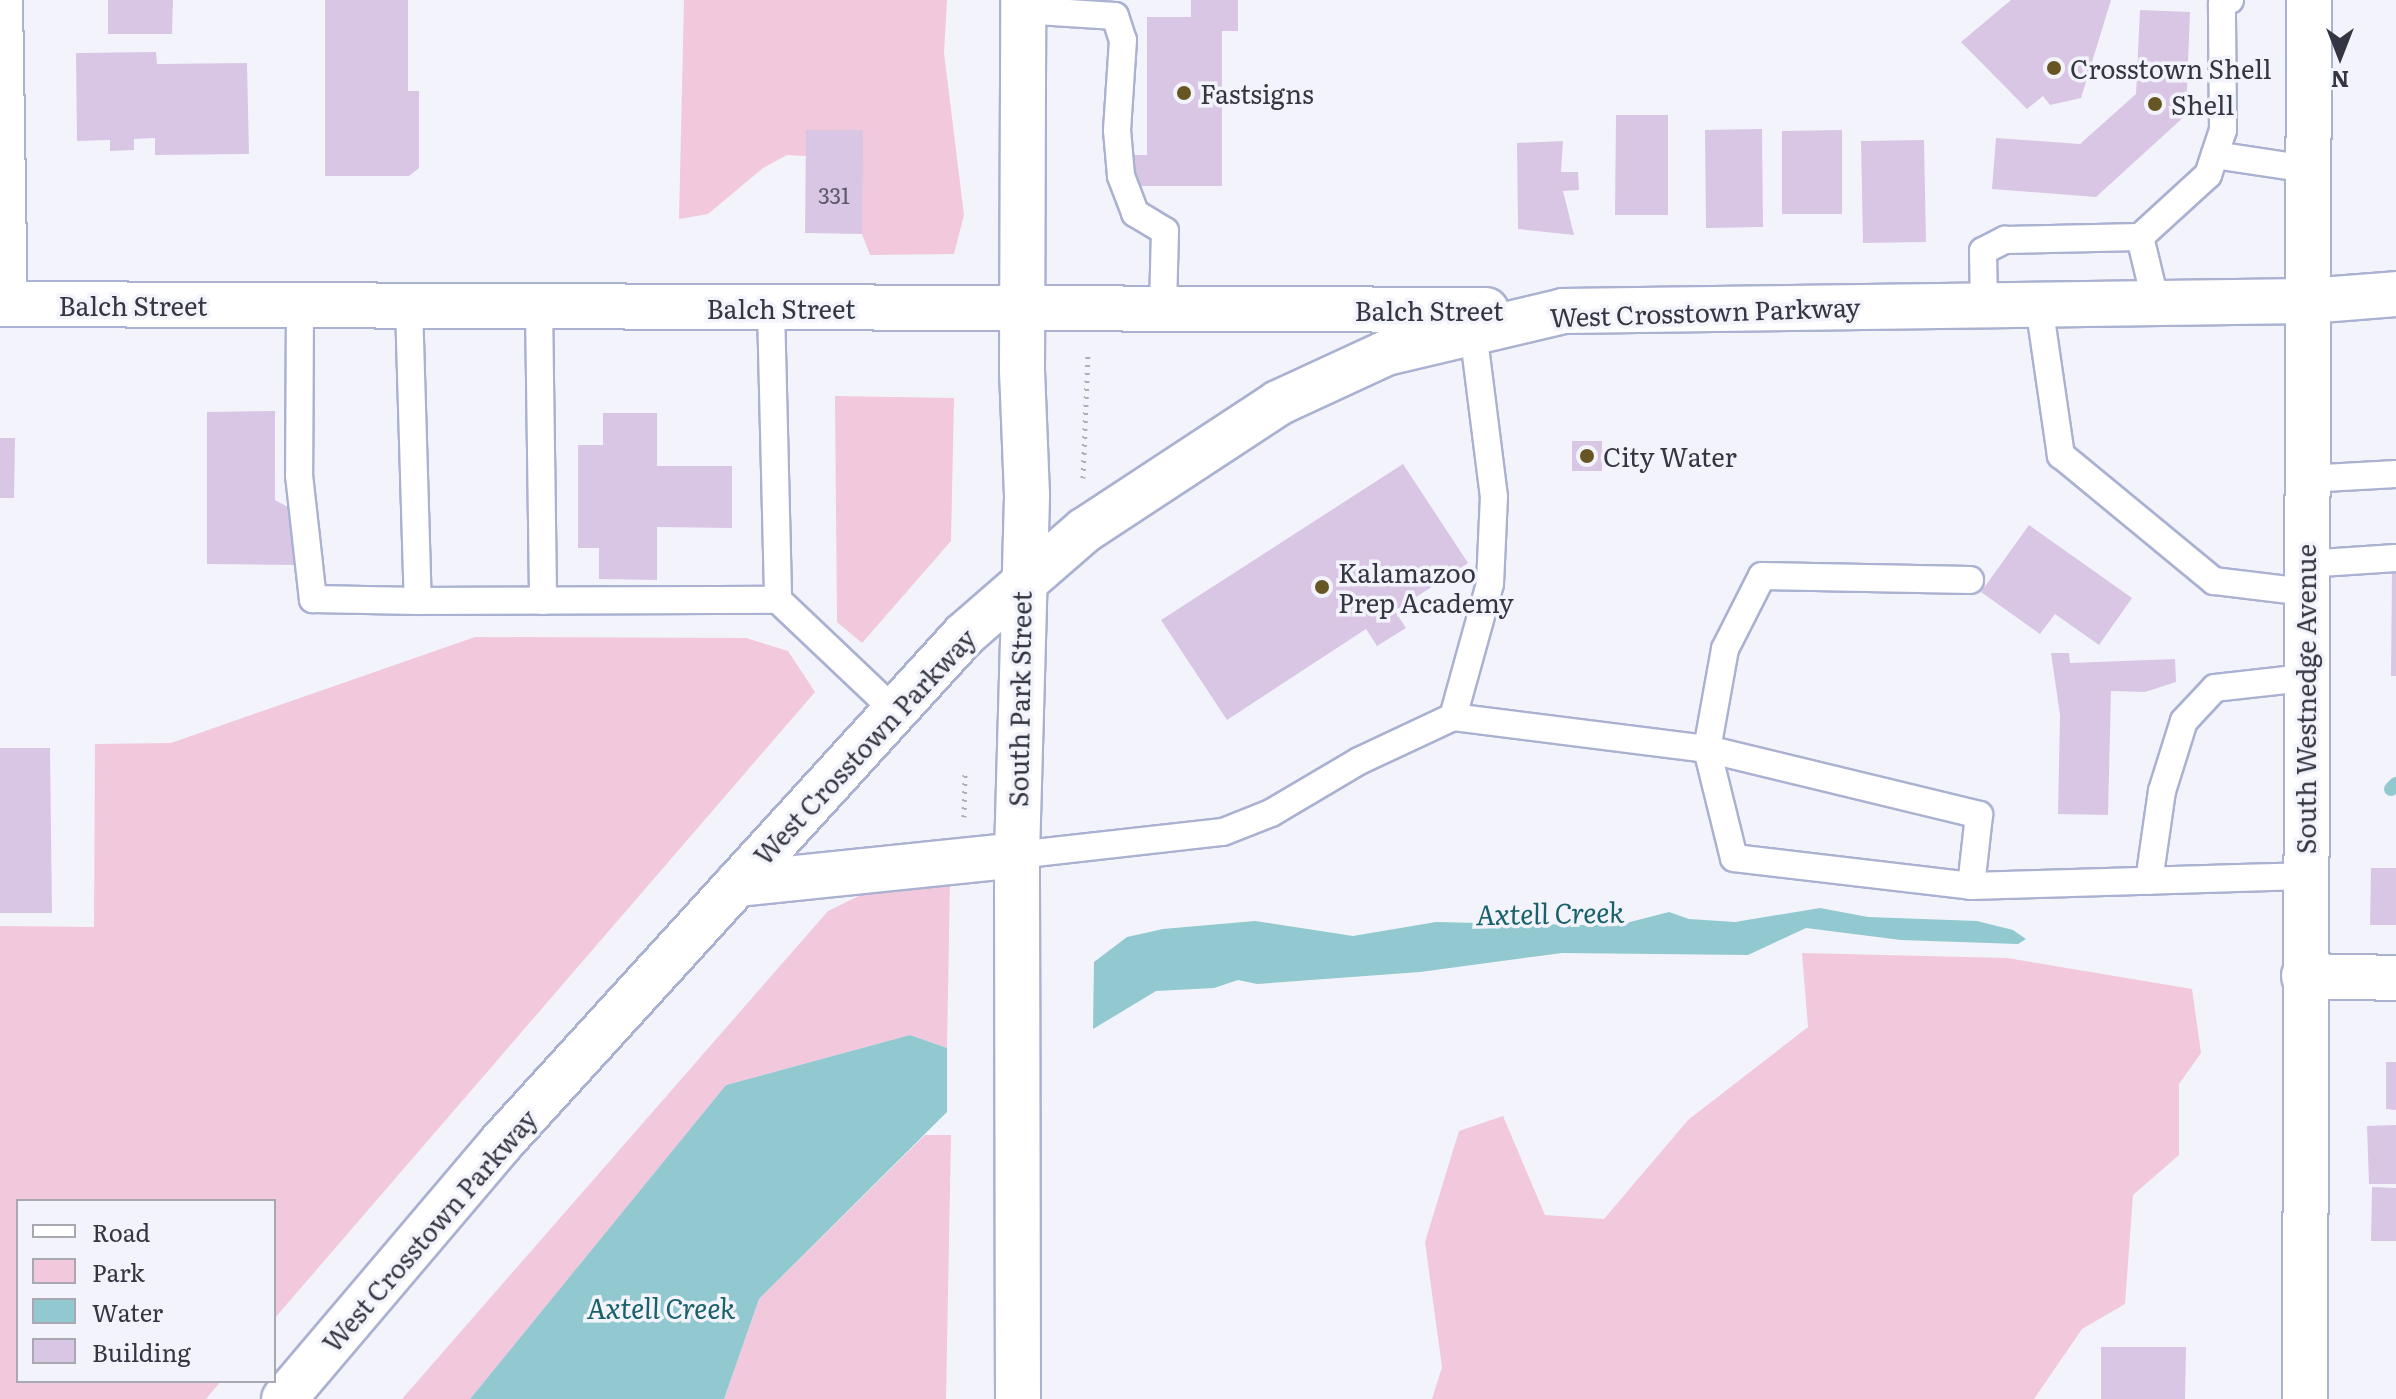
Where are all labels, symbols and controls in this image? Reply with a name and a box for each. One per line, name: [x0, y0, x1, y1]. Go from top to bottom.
north arrow: [2300, 16, 2380, 96]
place label: Crosstown Shell: [2070, 52, 2272, 84]
marker: Crosstown Shell: [2045, 59, 2063, 77]
text: N: [2331, 64, 2349, 97]
place label: Fastsigns: [1200, 77, 1314, 109]
marker: Fastsigns: [1175, 84, 1193, 102]
place label: Shell: [2171, 88, 2234, 120]
marker: Shell: [2146, 95, 2164, 113]
house number: 331: [818, 182, 850, 208]
street label: Balch Street: [58, 289, 208, 321]
street label: West Crosstown Parkway: [1549, 290, 1861, 332]
street label: Balch Street: [706, 292, 856, 324]
street label: Balch Street: [1354, 294, 1504, 326]
place label: City Water: [1603, 440, 1737, 472]
marker: City Water: [1578, 447, 1596, 465]
street label: South Westnedge Avenue: [2289, 544, 2321, 854]
place label: Kalamazoo Prep Academy: [1338, 556, 1514, 618]
marker: Kalamazoo Prep Academy: [1313, 578, 1331, 596]
street label: South Park Street: [1002, 591, 1036, 807]
street label: West Crosstown Parkway: [747, 622, 981, 870]
water label: Axtell Creek: [1475, 894, 1625, 930]
street label: West Crosstown Parkway: [315, 1102, 543, 1358]
legend: [16, 1199, 276, 1383]
text: Road: [92, 1214, 150, 1249]
text: Park: [92, 1254, 145, 1289]
water label: Axtell Creek: [587, 1290, 735, 1324]
text: Water: [92, 1294, 163, 1329]
text: Building: [92, 1334, 191, 1369]

